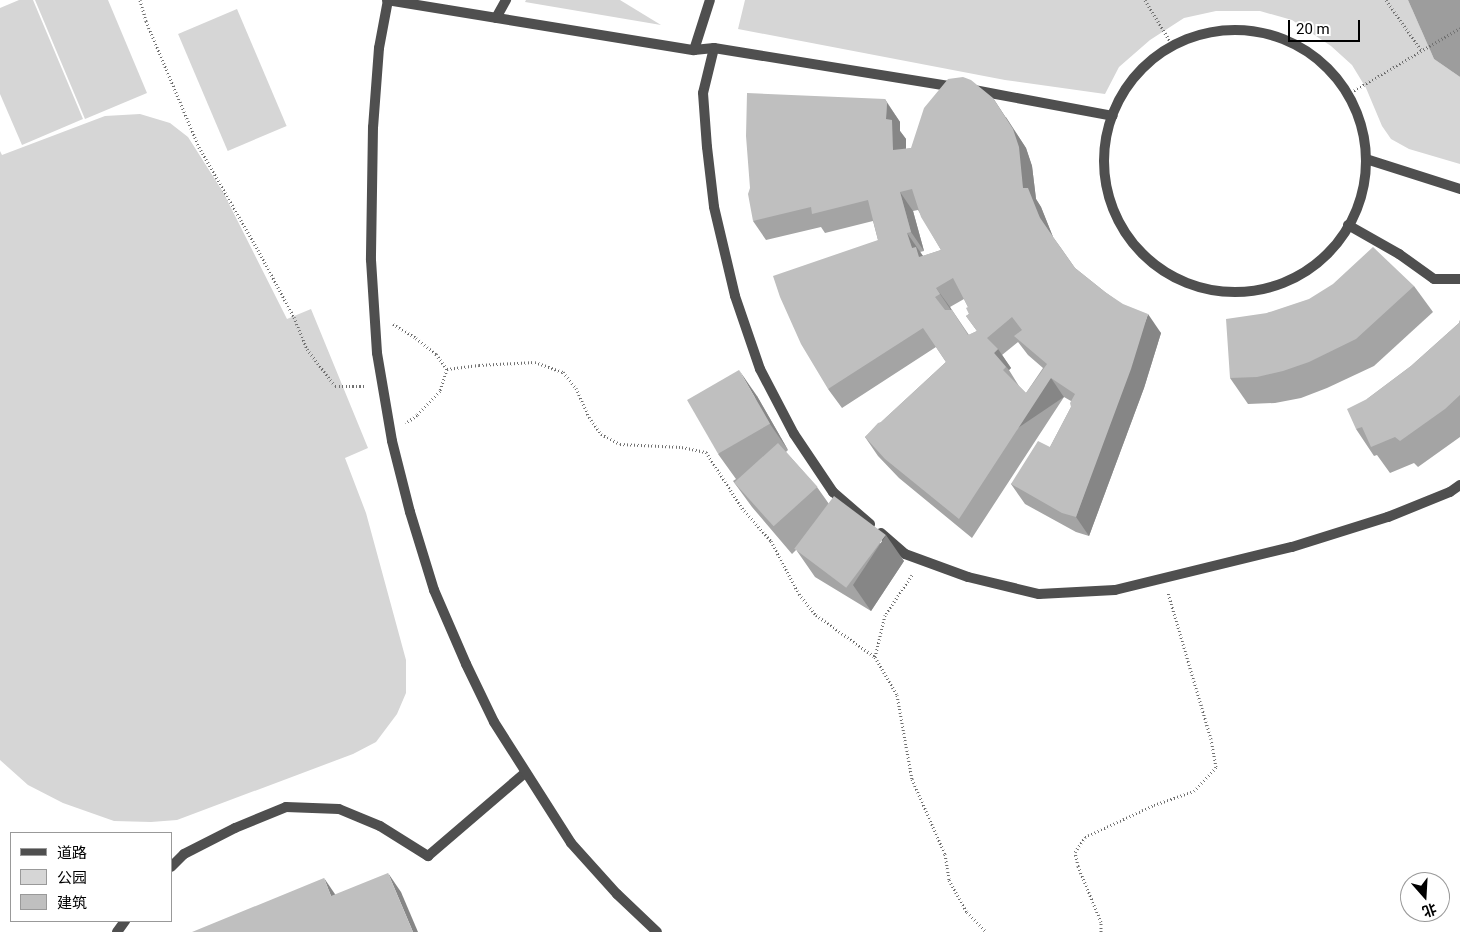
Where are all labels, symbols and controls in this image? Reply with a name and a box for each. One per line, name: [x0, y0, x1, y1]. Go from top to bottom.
scale bar: [1290, 10, 1362, 42]
text: 20 m: [1296, 20, 1330, 38]
legend: [10, 832, 172, 922]
text: 道路: [57, 844, 87, 862]
text: 公园: [57, 869, 87, 887]
north arrow: [1400, 872, 1450, 922]
text: 建筑: [57, 894, 87, 912]
text: 北: [1420, 900, 1439, 920]

